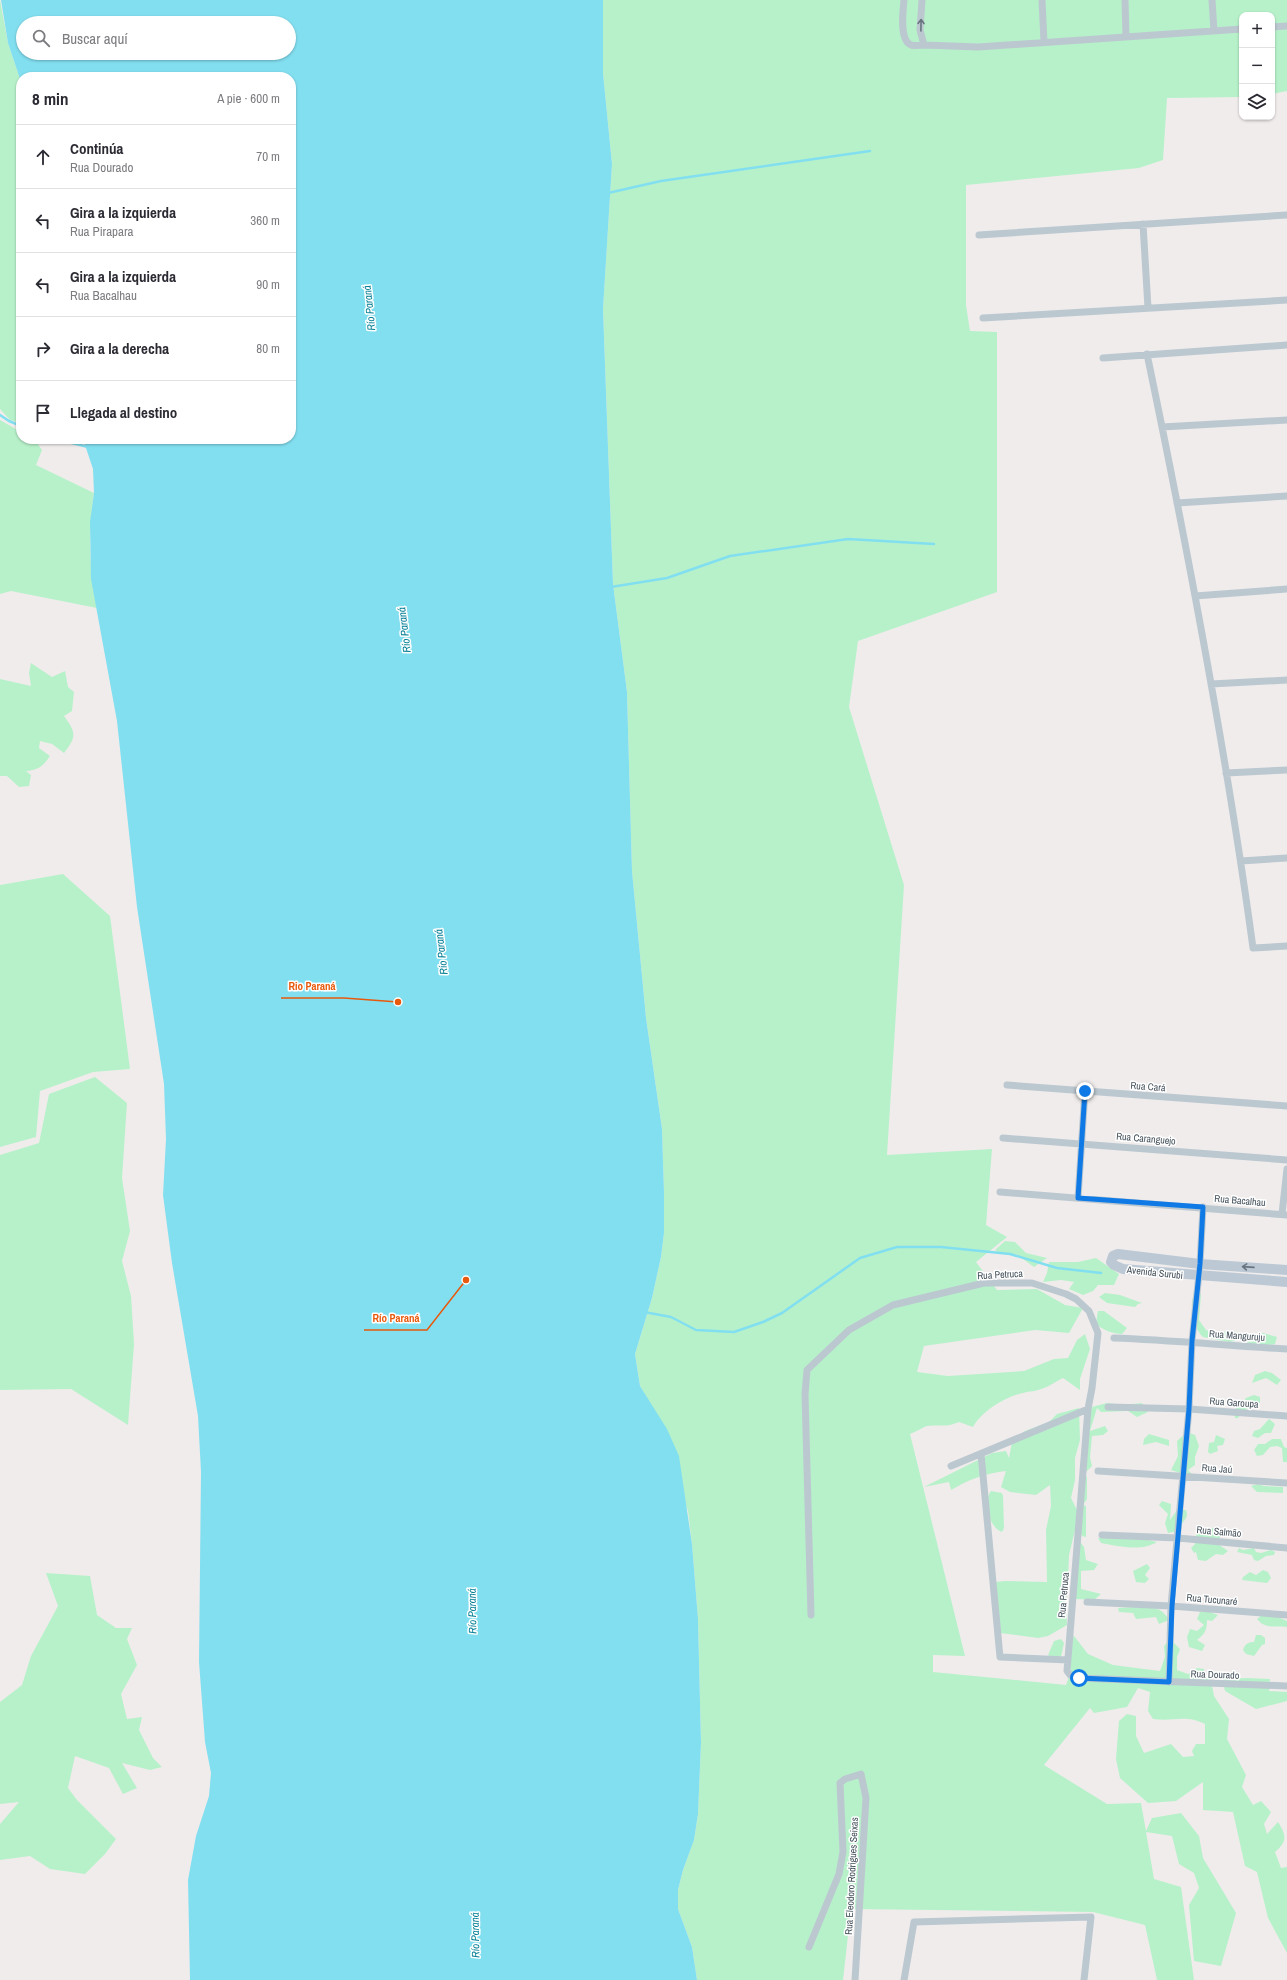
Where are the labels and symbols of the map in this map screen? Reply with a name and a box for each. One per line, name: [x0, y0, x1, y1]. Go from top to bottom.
one-way arrow: [917, 19, 925, 32]
water label: Río Paraná: [360, 285, 378, 331]
water label: Río Paraná: [394, 606, 414, 654]
water label: Río Paraná: [431, 928, 451, 976]
callout: Rio Paraná: [281, 975, 344, 998]
text: Rio Paraná: [288, 979, 336, 993]
street label: Rua Cará: [1130, 1079, 1166, 1094]
route end: [1076, 1082, 1094, 1100]
street label: Rua Caranguejo: [1116, 1129, 1177, 1148]
street label: Rua Bacalhau: [1214, 1192, 1266, 1209]
street label: Avenida Surubi: [1125, 1263, 1184, 1282]
one-way arrow: [1242, 1264, 1255, 1271]
street label: Rua Petruca: [977, 1267, 1024, 1282]
callout: Río Paraná: [364, 1307, 427, 1330]
text: Río Paraná: [372, 1311, 420, 1325]
street label: Rua Manguruju: [1209, 1327, 1265, 1344]
street label: Rua Garoupa: [1209, 1394, 1259, 1411]
street label: Rua Jaú: [1201, 1461, 1233, 1476]
street label: Rua Salmão: [1196, 1523, 1242, 1540]
street label: Rua Petruca: [1055, 1571, 1072, 1618]
water label: Río Paraná: [465, 1588, 479, 1634]
street label: Rua Tucunaré: [1186, 1591, 1238, 1608]
street label: Rua Dourado: [1190, 1667, 1240, 1682]
route start: [1070, 1669, 1088, 1687]
street label: Rua Eleodoro Rodrigues Seixas: [842, 1817, 861, 1935]
water label: Río Paraná: [468, 1912, 482, 1958]

